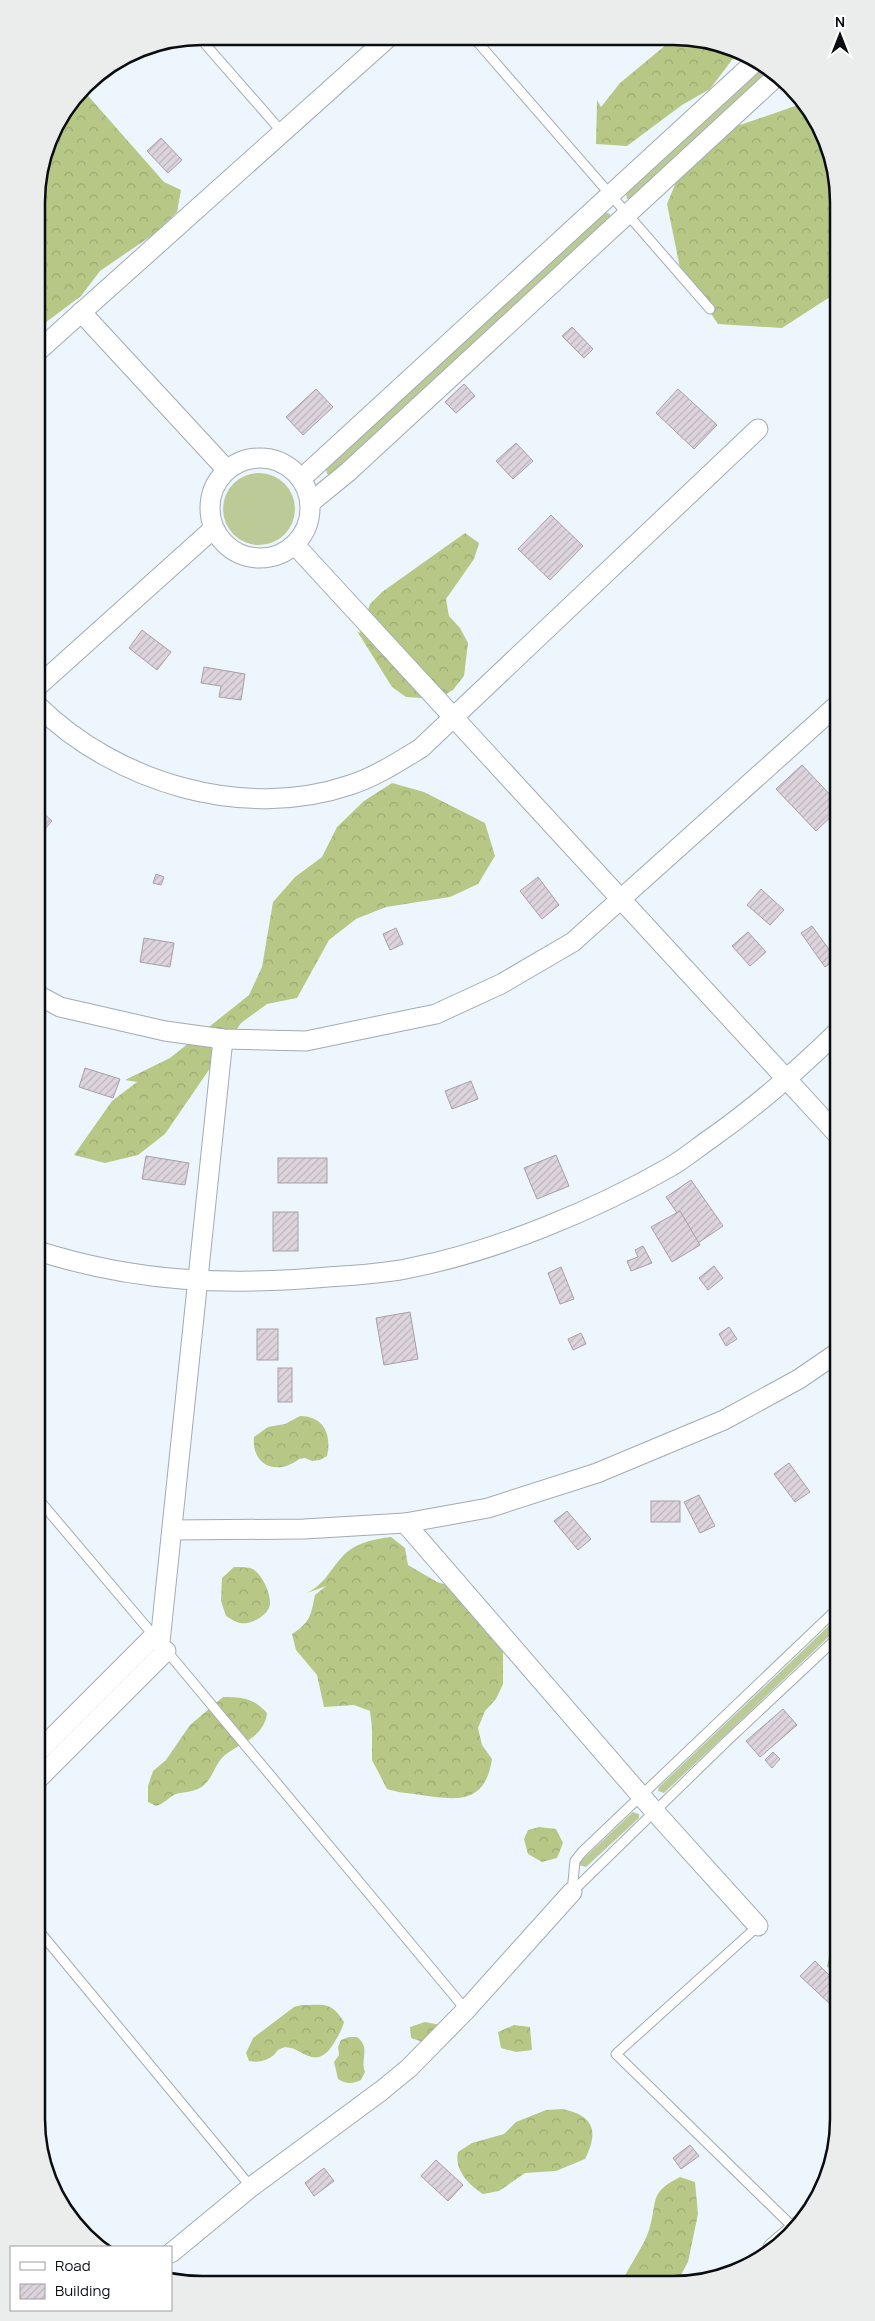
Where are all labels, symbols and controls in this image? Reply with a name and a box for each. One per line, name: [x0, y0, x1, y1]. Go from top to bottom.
north arrow: [815, 10, 865, 60]
text: N: [835, 12, 845, 31]
legend: [10, 2246, 172, 2311]
text: Road: [55, 2255, 91, 2276]
text: Building: [55, 2280, 110, 2301]

